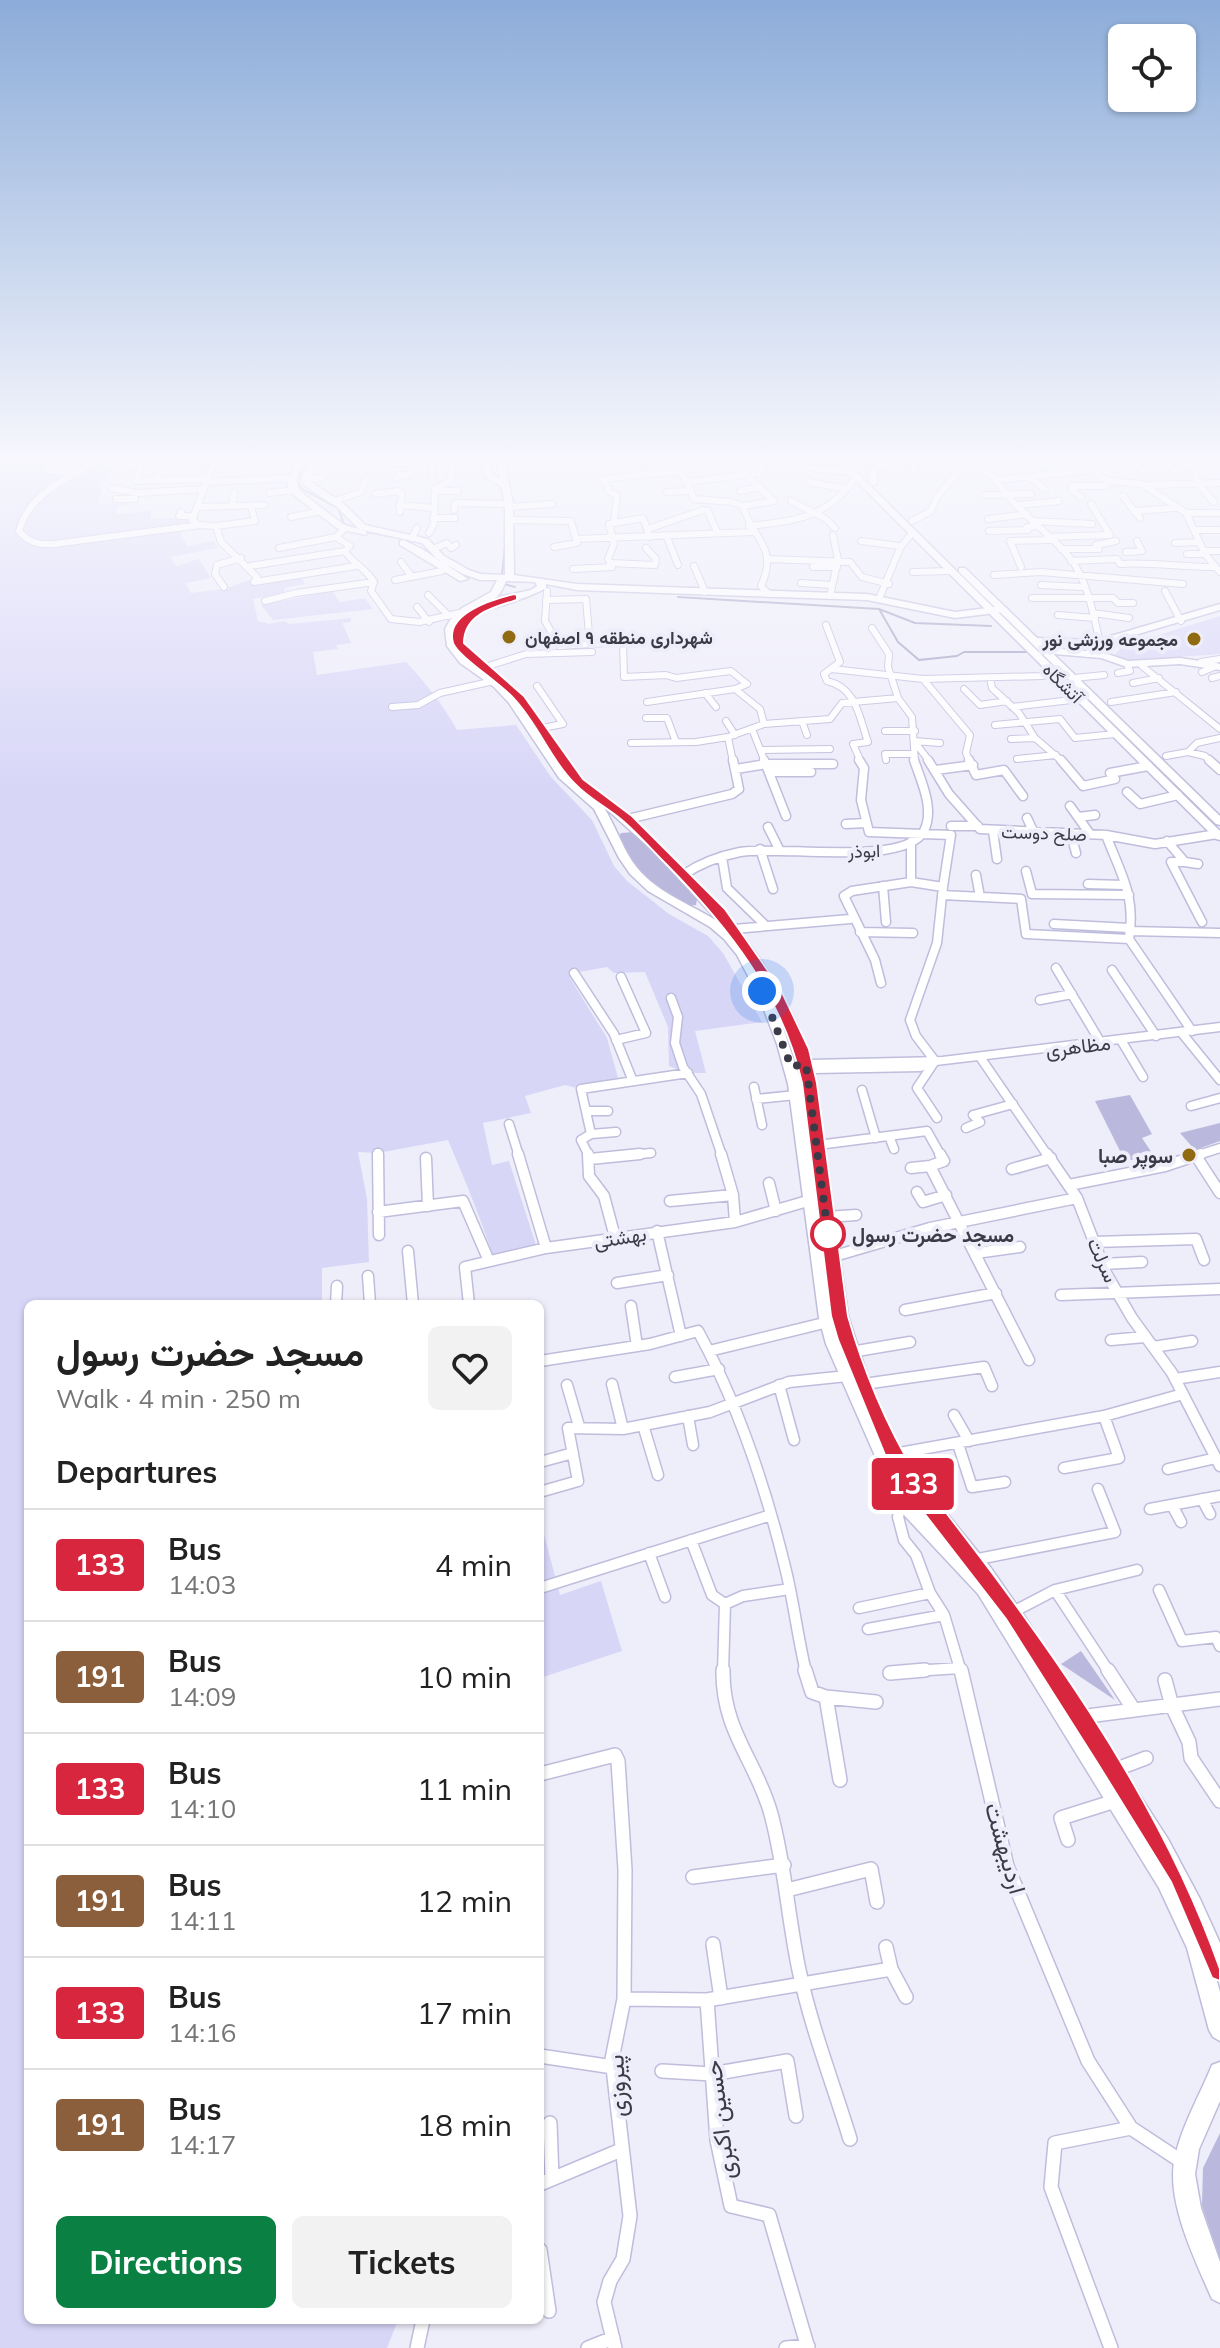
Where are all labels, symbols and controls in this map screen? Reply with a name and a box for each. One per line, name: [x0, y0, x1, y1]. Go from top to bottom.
map controls: [1108, 24, 1196, 112]
button: locate: [1108, 24, 1196, 112]
place label: شهرداری منطقه ۹ اصفهان: [525, 626, 713, 649]
marker: شهرداری منطقه ۹ اصفهان: [500, 628, 518, 646]
place label: مجموعه ورزشی نور: [1042, 628, 1178, 651]
marker: مجموعه ورزشی نور: [1185, 630, 1203, 648]
street label: آتشگاه: [1038, 658, 1089, 709]
street label: صلح دوست: [1001, 820, 1087, 847]
street label: ابوذر: [846, 839, 881, 863]
your location: [742, 971, 782, 1011]
street label: مظاهری: [1044, 1030, 1112, 1063]
place label: سوپر صبا: [1098, 1143, 1173, 1170]
marker: سوپر صبا: [1180, 1146, 1198, 1164]
marker: مسجد حضرت رسول: [811, 1217, 845, 1251]
street label: بهشتی: [592, 1221, 648, 1254]
place label: مسجد حضرت رسول: [852, 1222, 1014, 1248]
street label: سرلت: [1081, 1234, 1124, 1287]
button: heart: [428, 1326, 512, 1410]
text: مسجد حضرت رسول: [56, 1328, 364, 1376]
text: Walk · 4 min · 250 m: [56, 1382, 301, 1415]
text: Departures: [56, 1453, 217, 1491]
line badge: 133: [867, 1458, 959, 1510]
text: 133: [888, 1466, 938, 1501]
text: Bus: [168, 1530, 222, 1568]
text: 4 min: [435, 1546, 512, 1584]
text: 133: [75, 1547, 125, 1582]
text: 14:03: [168, 1568, 236, 1601]
text: Bus: [168, 1642, 222, 1680]
text: 10 min: [417, 1658, 512, 1696]
text: 191: [75, 1659, 125, 1694]
text: 14:09: [168, 1680, 236, 1713]
text: Bus: [168, 1754, 222, 1792]
text: 11 min: [417, 1770, 512, 1808]
text: 133: [75, 1771, 125, 1806]
text: 14:10: [168, 1792, 236, 1825]
street label: اردیبهشت: [978, 1799, 1033, 1897]
text: Bus: [168, 1866, 222, 1904]
text: 12 min: [417, 1882, 512, 1920]
text: 191: [75, 1883, 125, 1918]
text: 14:11: [168, 1904, 236, 1937]
text: Bus: [168, 1978, 222, 2016]
text: 17 min: [417, 1994, 512, 2032]
text: 133: [75, 1995, 125, 2030]
text: 14:16: [168, 2016, 236, 2049]
street label: پیروزی: [599, 2054, 635, 2118]
street label: حسین اکبری: [697, 2058, 742, 2181]
text: Bus: [168, 2090, 222, 2128]
text: 18 min: [417, 2106, 512, 2144]
text: 191: [75, 2107, 125, 2142]
text: 14:17: [168, 2128, 236, 2161]
button: Directions: [56, 2216, 276, 2308]
button: Tickets: [292, 2216, 512, 2308]

